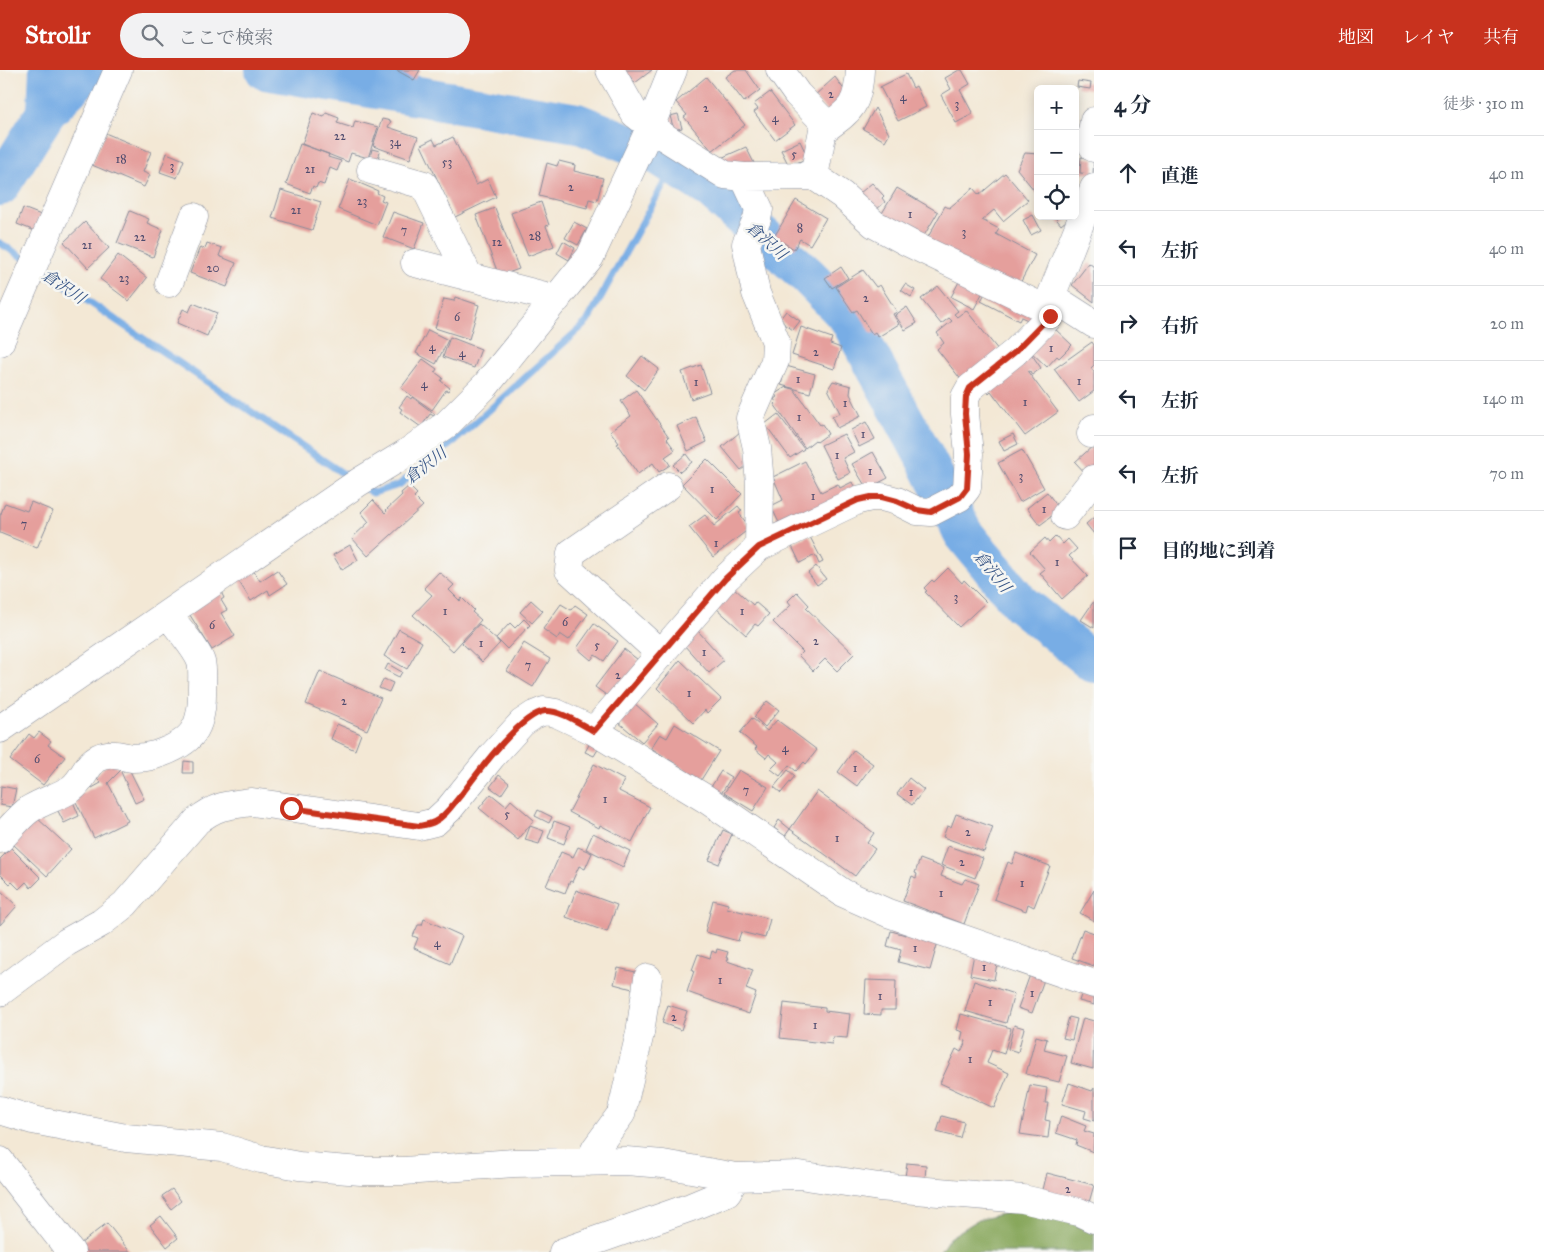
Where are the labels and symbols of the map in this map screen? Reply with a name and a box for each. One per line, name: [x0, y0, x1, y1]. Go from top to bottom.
house number: 2: [828, 87, 834, 101]
house number: 4: [900, 90, 907, 104]
house number: 3: [955, 97, 960, 111]
house number: 2: [703, 101, 709, 115]
house number: 4: [772, 111, 779, 125]
house number: 22: [334, 129, 346, 143]
house number: 34: [389, 135, 401, 149]
house number: 5: [791, 147, 797, 161]
house number: 18: [115, 152, 127, 166]
house number: 53: [442, 155, 452, 169]
house number: 3: [170, 159, 175, 173]
house number: 21: [305, 162, 316, 176]
house number: 2: [568, 180, 574, 194]
house number: 23: [357, 194, 368, 208]
house number: 21: [291, 203, 302, 217]
house number: 1: [908, 207, 913, 221]
water label: 倉沢川: [742, 217, 792, 265]
house number: 8: [797, 221, 803, 235]
house number: 7: [401, 223, 407, 237]
house number: 3: [962, 225, 967, 239]
house number: 28: [529, 229, 541, 243]
house number: 22: [134, 230, 146, 244]
house number: 12: [492, 235, 502, 249]
house number: 21: [82, 238, 93, 252]
house number: 20: [207, 261, 219, 275]
water label: 倉沢川: [39, 265, 91, 309]
house number: 23: [119, 271, 130, 285]
house number: 2: [863, 291, 869, 305]
route end: [1039, 305, 1062, 328]
house number: 6: [454, 310, 461, 324]
house number: 4: [429, 340, 436, 354]
house number: 1: [1049, 341, 1054, 355]
house number: 2: [813, 345, 819, 359]
house number: 4: [459, 346, 466, 360]
house number: 1: [796, 372, 801, 386]
house number: 1: [1077, 374, 1082, 388]
house number: 1: [694, 375, 699, 389]
house number: 4: [421, 377, 428, 391]
house number: 1: [1023, 395, 1028, 409]
house number: 1: [843, 396, 848, 410]
house number: 1: [797, 410, 802, 424]
house number: 1: [861, 427, 866, 441]
water label: 倉沢川: [401, 442, 452, 488]
house number: 1: [835, 448, 840, 462]
house number: 1: [868, 464, 873, 478]
house number: 3: [1019, 469, 1024, 483]
house number: 1: [710, 482, 715, 496]
house number: 1: [811, 489, 816, 503]
house number: 1: [1042, 502, 1047, 516]
house number: 7: [21, 517, 27, 531]
house number: 1: [714, 536, 719, 550]
water label: 倉沢川: [970, 547, 1016, 597]
house number: 1: [1055, 555, 1060, 569]
house number: 3: [954, 590, 959, 604]
house number: 1: [443, 604, 448, 618]
house number: 1: [740, 604, 745, 618]
house number: 6: [562, 615, 569, 629]
house number: 6: [209, 618, 216, 632]
house number: 2: [813, 634, 819, 648]
house number: 1: [479, 636, 484, 650]
house number: 5: [594, 638, 600, 652]
house number: 2: [400, 642, 406, 656]
house number: 1: [702, 645, 707, 659]
house number: 7: [525, 658, 531, 672]
house number: 2: [615, 668, 621, 682]
house number: 1: [687, 686, 692, 700]
house number: 2: [341, 694, 347, 708]
house number: 4: [782, 741, 789, 755]
house number: 6: [34, 752, 41, 766]
house number: 1: [853, 761, 858, 775]
house number: 7: [743, 783, 749, 797]
house number: 1: [909, 785, 914, 799]
house number: 1: [603, 792, 608, 806]
route start: [280, 797, 303, 820]
house number: 5: [504, 807, 510, 821]
house number: 2: [965, 825, 971, 839]
house number: 1: [835, 831, 840, 845]
house number: 2: [959, 855, 965, 869]
house number: 1: [1020, 876, 1025, 890]
house number: 1: [939, 886, 944, 900]
house number: 4: [434, 936, 441, 950]
house number: 1: [913, 941, 918, 955]
house number: 1: [982, 960, 987, 974]
house number: 1: [718, 973, 723, 987]
house number: 1: [1030, 986, 1035, 1000]
house number: 1: [878, 989, 883, 1003]
house number: 1: [988, 995, 993, 1009]
house number: 2: [671, 1010, 677, 1024]
house number: 1: [813, 1018, 818, 1032]
house number: 1: [968, 1052, 973, 1066]
house number: 2: [1065, 1182, 1071, 1196]

